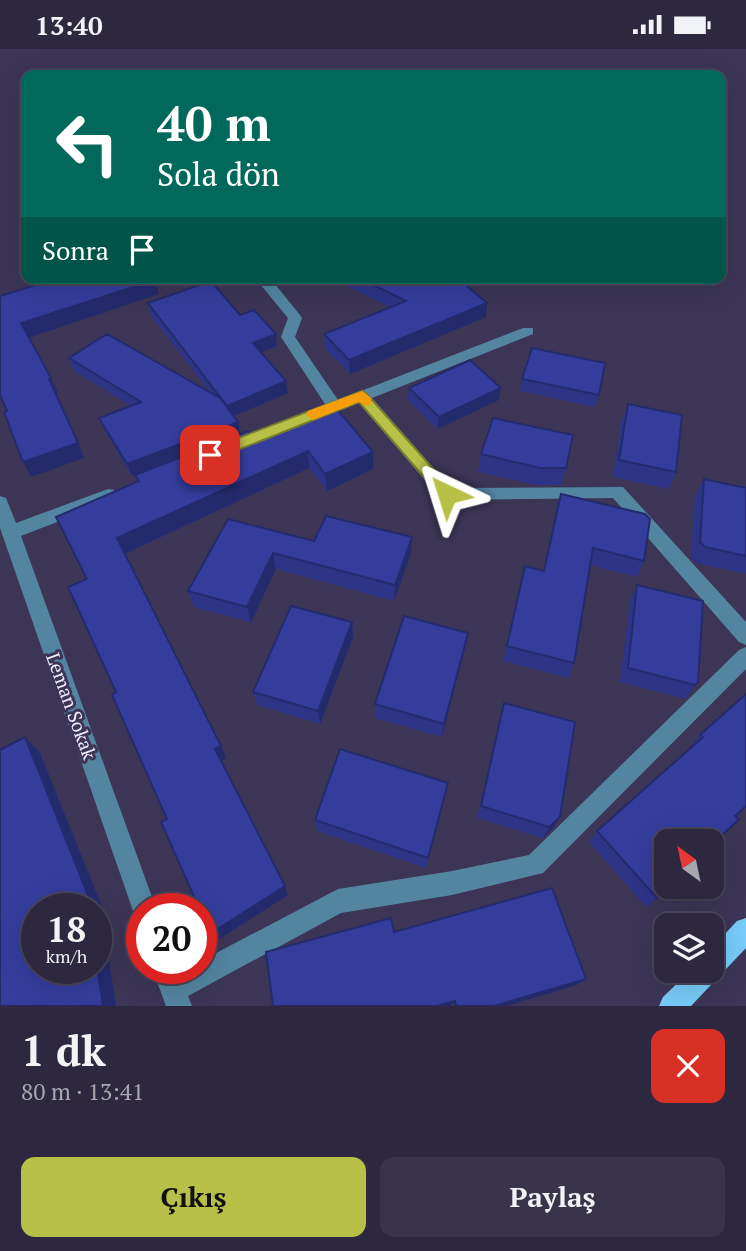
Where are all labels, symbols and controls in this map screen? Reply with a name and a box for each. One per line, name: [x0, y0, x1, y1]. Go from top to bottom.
text: 13:40: [35, 8, 103, 42]
text: 40 m: [157, 90, 271, 155]
icon: left: [42, 98, 133, 189]
text: Sola dön: [157, 153, 280, 195]
icon: arrive: [123, 231, 161, 269]
text: Sonra: [42, 233, 109, 267]
pin: [180, 425, 240, 485]
icon: arrive: [191, 436, 229, 474]
position arrow: [410, 457, 484, 531]
street label: Leman Sokak: [41, 649, 103, 763]
north arrow: [654, 829, 724, 899]
map controls: [654, 829, 724, 983]
speed limit sign: 20: [126, 893, 217, 984]
text: 18: [47, 906, 86, 952]
button: layers: [654, 913, 724, 983]
text: km/h: [46, 944, 87, 968]
text: 1 dk: [21, 1022, 106, 1078]
button: close: [651, 1029, 725, 1103]
text: 80 m · 13:41: [21, 1076, 144, 1107]
button: Çıkış: [21, 1157, 366, 1237]
button: Paylaş: [380, 1157, 725, 1237]

